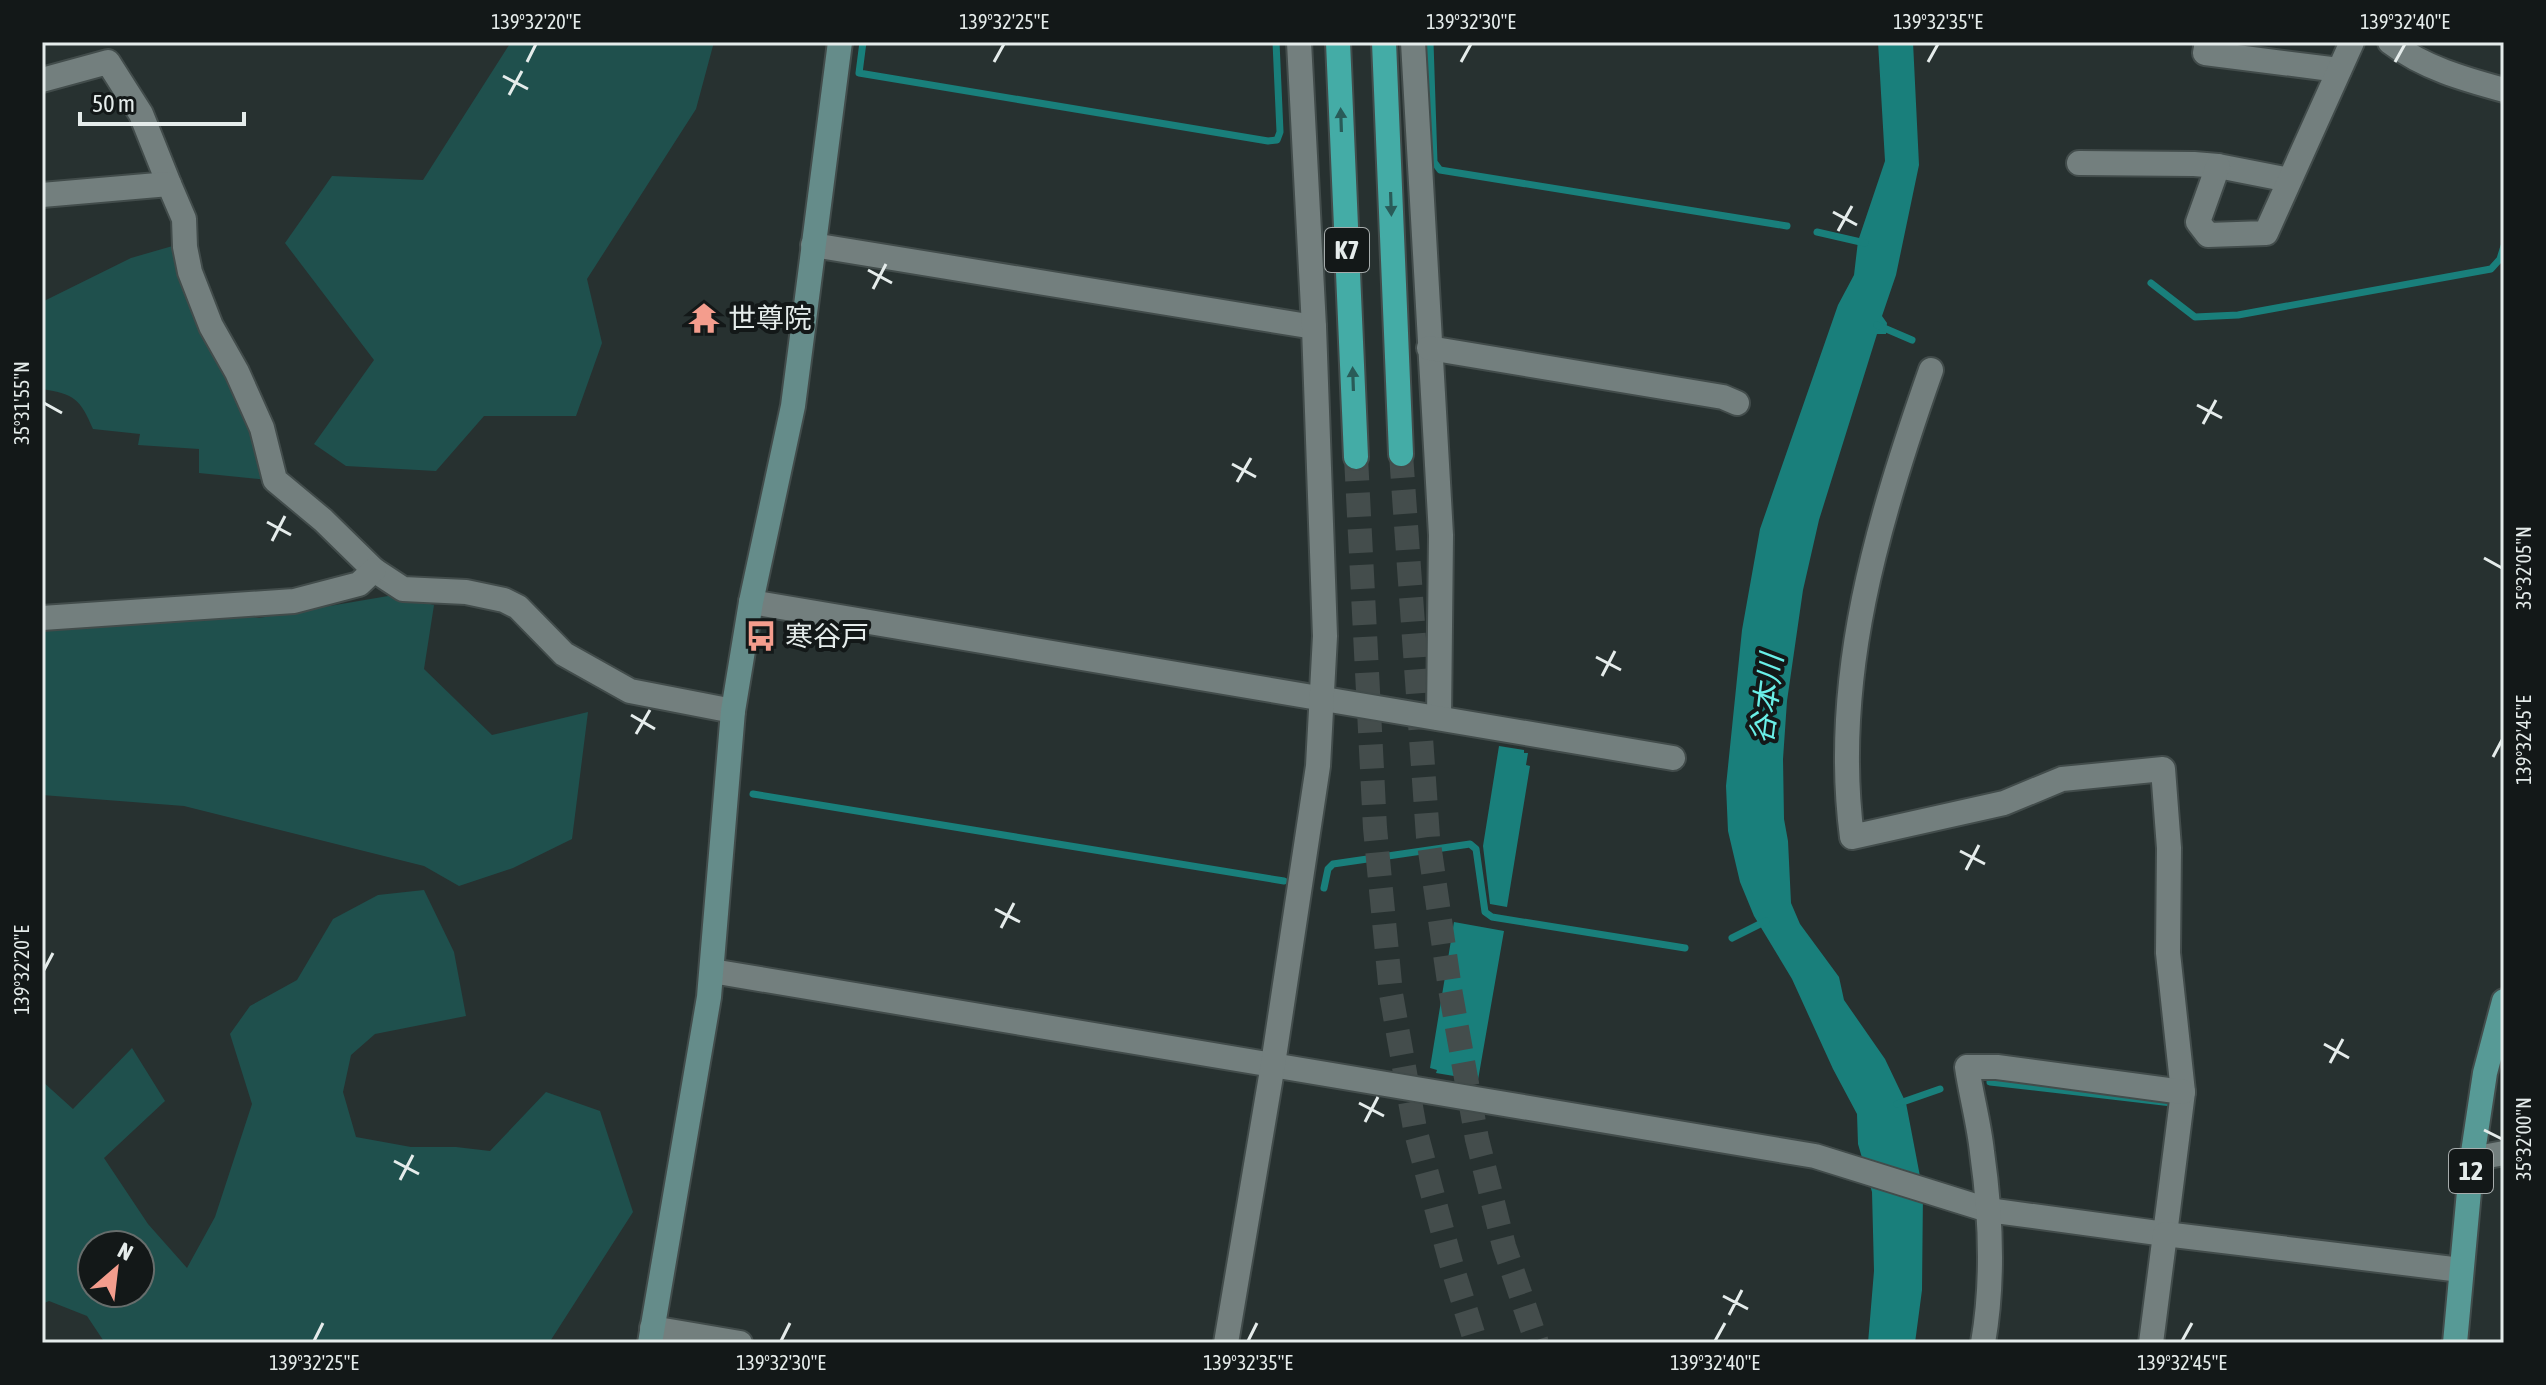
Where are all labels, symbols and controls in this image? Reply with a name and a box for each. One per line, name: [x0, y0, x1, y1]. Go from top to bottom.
text: 139°32'20"E: [491, 10, 581, 33]
text: 139°32'25"E: [959, 10, 1049, 33]
text: 139°32'30"E: [1426, 10, 1516, 33]
text: 139°32'35"E: [1893, 10, 1983, 33]
text: 139°32'40"E: [2360, 10, 2450, 33]
scale bar: [80, 76, 244, 126]
text: 50 m: [92, 90, 135, 117]
one-way arrow: [1335, 107, 1348, 132]
one-way arrow: [1385, 192, 1398, 217]
road number: K7: [1325, 228, 1369, 272]
temple icon: 世尊院: [687, 301, 721, 335]
place label: 世尊院: [728, 302, 812, 334]
text: 35°31'55"N: [10, 361, 33, 445]
one-way arrow: [1346, 366, 1359, 391]
text: 35°32'05"N: [2512, 526, 2535, 610]
bus stop icon: 寒谷戸: [744, 619, 778, 653]
place label: 寒谷戸: [785, 620, 869, 652]
water label: 谷本川: [1744, 649, 1789, 746]
text: 139°32'45"E: [2512, 695, 2535, 785]
text: 139°32'20"E: [10, 925, 33, 1015]
text: 35°32'00"N: [2512, 1097, 2535, 1181]
road number: 12: [2449, 1149, 2493, 1193]
north arrow: [76, 1229, 156, 1309]
text: N: [114, 1237, 137, 1266]
text: 139°32'25"E: [269, 1351, 359, 1374]
text: 139°32'30"E: [736, 1351, 826, 1374]
text: 139°32'35"E: [1203, 1351, 1293, 1374]
text: 139°32'40"E: [1670, 1351, 1760, 1374]
text: 139°32'45"E: [2137, 1351, 2227, 1374]

